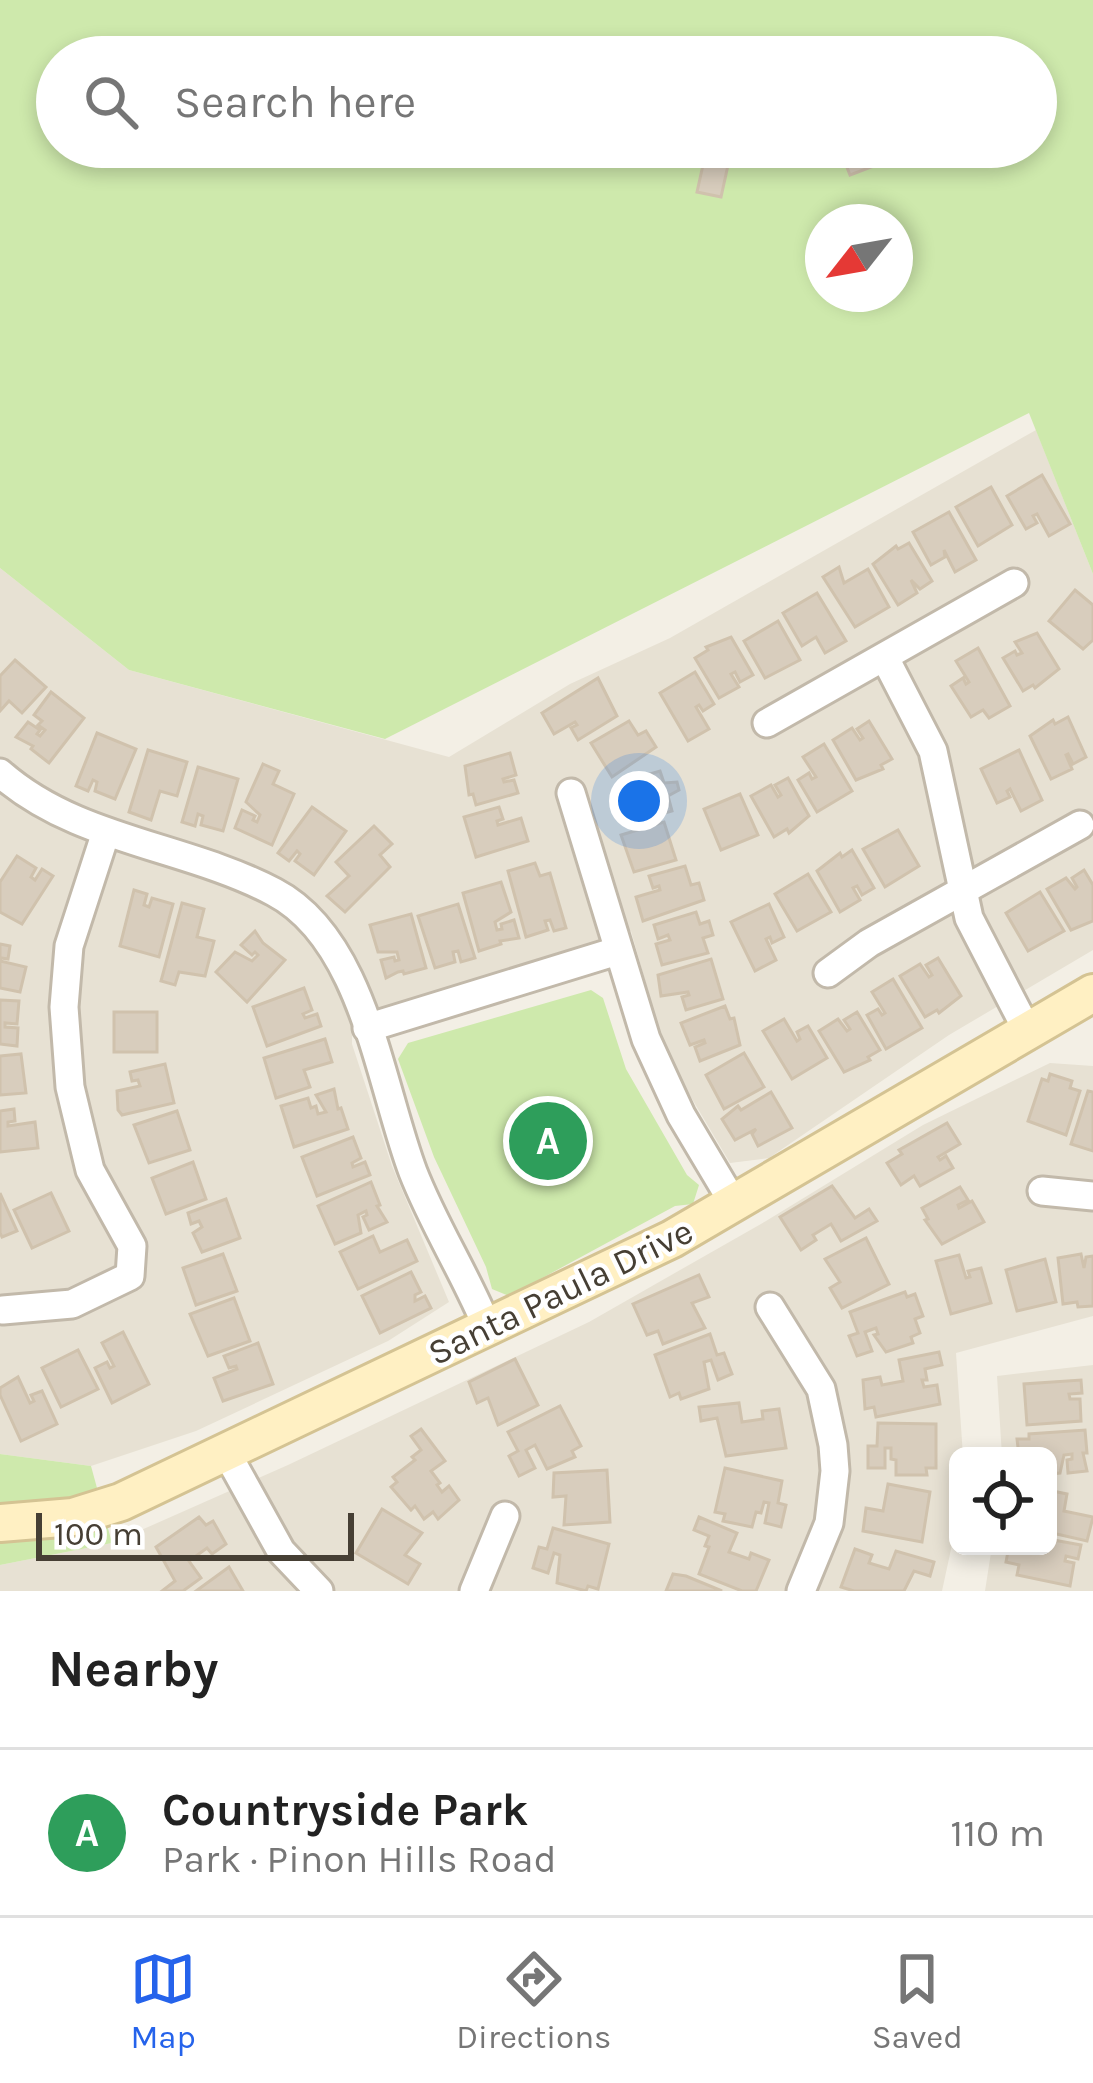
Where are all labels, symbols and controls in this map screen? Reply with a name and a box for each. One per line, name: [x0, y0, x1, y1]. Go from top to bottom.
search box: [36, 36, 1057, 168]
icon: search: [78, 69, 144, 135]
text: Search here: [174, 76, 416, 128]
north arrow: [805, 204, 913, 312]
your location: [609, 771, 669, 831]
pin: A: [509, 1096, 587, 1186]
street label: Santa Paula Drive: [421, 1210, 700, 1374]
map controls: [949, 1447, 1057, 1555]
button: locate: [949, 1447, 1057, 1555]
scale bar: [36, 1507, 354, 1560]
text: 100 m: [54, 1515, 143, 1553]
text: Nearby: [48, 1639, 218, 1699]
text: Countryside Park: [162, 1784, 528, 1836]
text: A: [75, 1810, 99, 1856]
text: 110 m: [950, 1810, 1045, 1856]
text: Park · Pinon Hills Road: [162, 1836, 557, 1882]
tab: Map: [130, 1946, 196, 2056]
tab: Directions: [456, 1946, 611, 2056]
tab: Saved: [872, 1946, 963, 2056]

